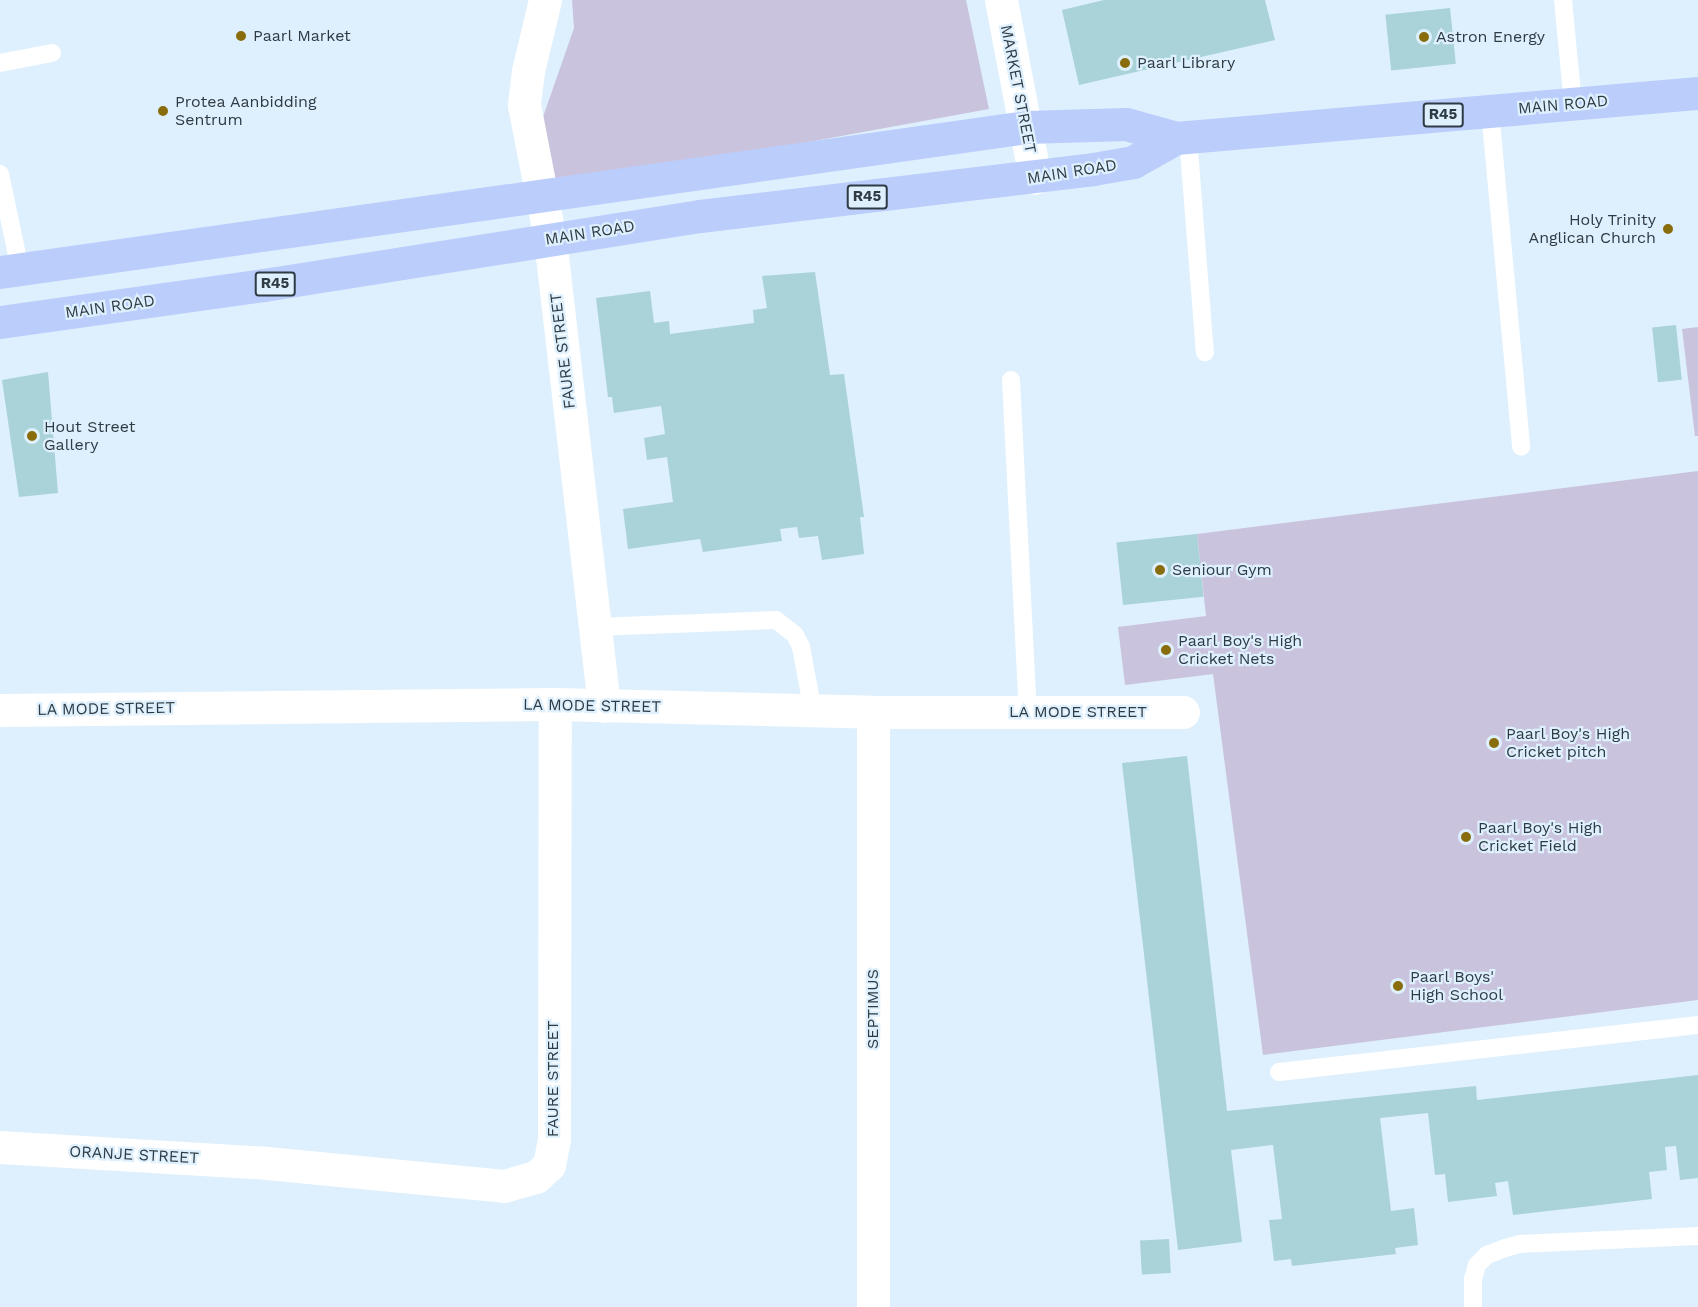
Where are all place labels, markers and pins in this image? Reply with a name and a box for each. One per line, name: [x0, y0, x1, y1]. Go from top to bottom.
place label: Paarl Market: [253, 26, 351, 46]
place label: Astron Energy: [1436, 27, 1545, 47]
marker: Paarl Market: [234, 29, 248, 43]
marker: Astron Energy: [1417, 30, 1431, 44]
place label: Paarl Library: [1137, 53, 1236, 73]
marker: Paarl Library: [1118, 56, 1132, 70]
place label: Protea Aanbidding Sentrum: [175, 92, 317, 130]
marker: Protea Aanbidding Sentrum: [156, 104, 170, 118]
place label: Holy Trinity Anglican Church: [1529, 210, 1656, 248]
marker: Holy Trinity Anglican Church: [1661, 222, 1675, 236]
place label: Hout Street Gallery: [44, 417, 135, 455]
marker: Hout Street Gallery: [25, 429, 39, 443]
place label: Seniour Gym: [1172, 560, 1272, 580]
marker: Seniour Gym: [1153, 563, 1167, 577]
place label: Paarl Boy's High Cricket Nets: [1178, 631, 1303, 669]
marker: Paarl Boy's High Cricket Nets: [1159, 643, 1173, 657]
place label: Paarl Boy's High Cricket pitch: [1506, 724, 1631, 762]
marker: Paarl Boy's High Cricket pitch: [1487, 736, 1501, 750]
place label: Paarl Boy's High Cricket Field: [1478, 818, 1603, 856]
marker: Paarl Boy's High Cricket Field: [1459, 830, 1473, 844]
place label: Paarl Boys' High School: [1410, 967, 1503, 1005]
marker: Paarl Boys' High School: [1391, 979, 1405, 993]

